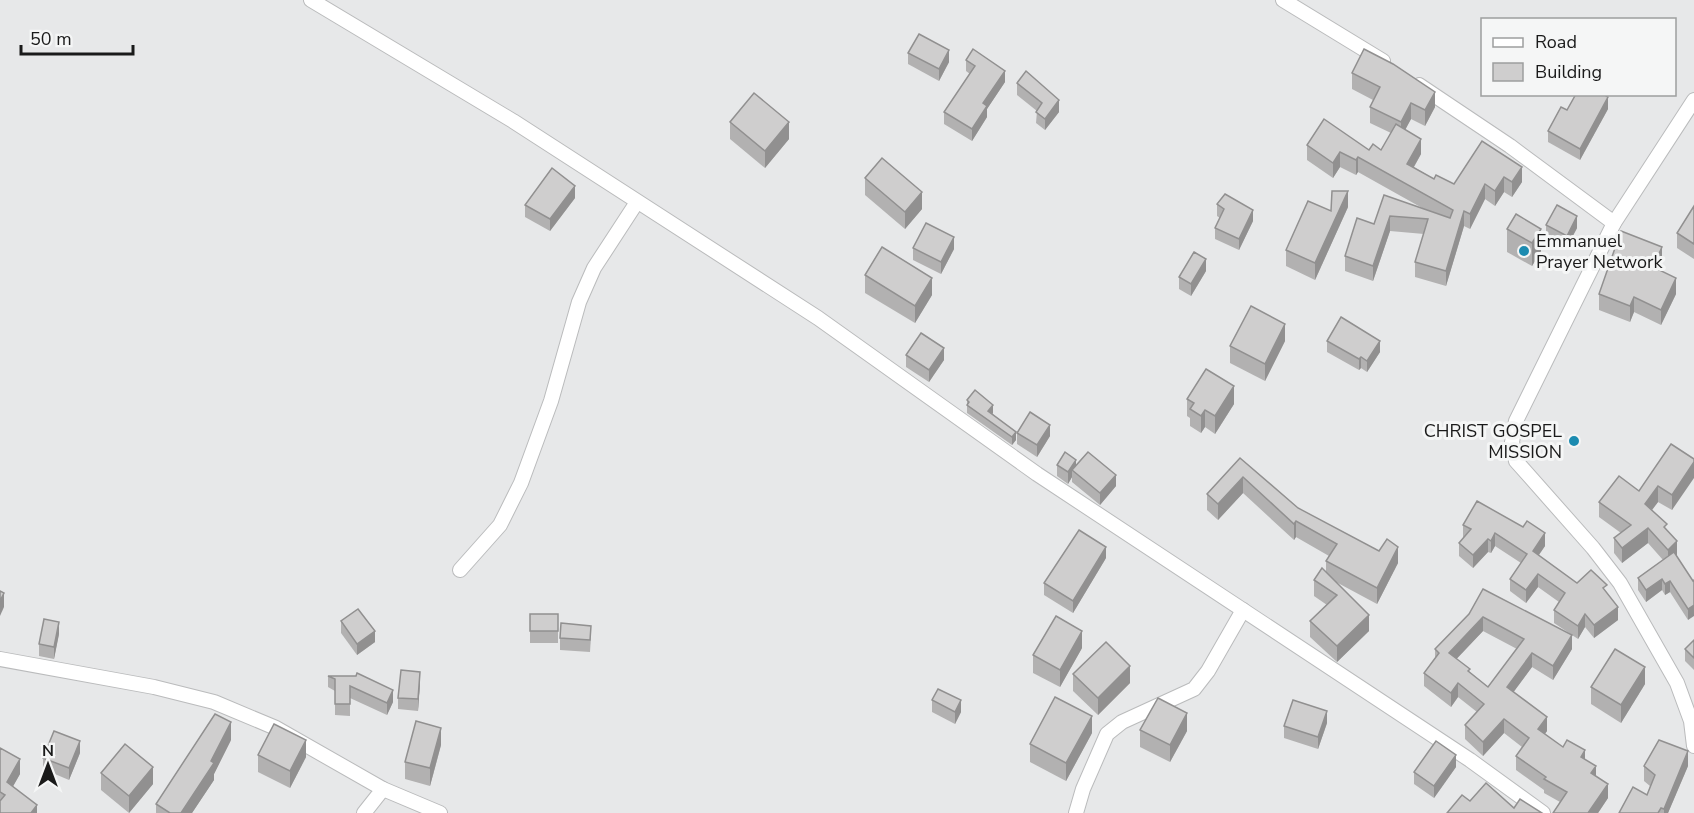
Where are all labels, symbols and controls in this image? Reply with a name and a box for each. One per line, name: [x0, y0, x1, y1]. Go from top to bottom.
scale bar: [21, 18, 134, 56]
legend: [1481, 18, 1676, 96]
text: 50 m: [30, 27, 72, 51]
text: Road: [1535, 30, 1577, 54]
text: Building: [1535, 60, 1602, 84]
place label: Emmanuel Prayer Network: [1536, 229, 1664, 274]
marker: Emmanuel Prayer Network: [1517, 244, 1531, 258]
place label: CHRIST GOSPEL MISSION: [1424, 419, 1562, 464]
marker: CHRIST GOSPEL MISSION: [1567, 434, 1581, 448]
north arrow: [18, 735, 78, 795]
text: N: [42, 740, 54, 762]

